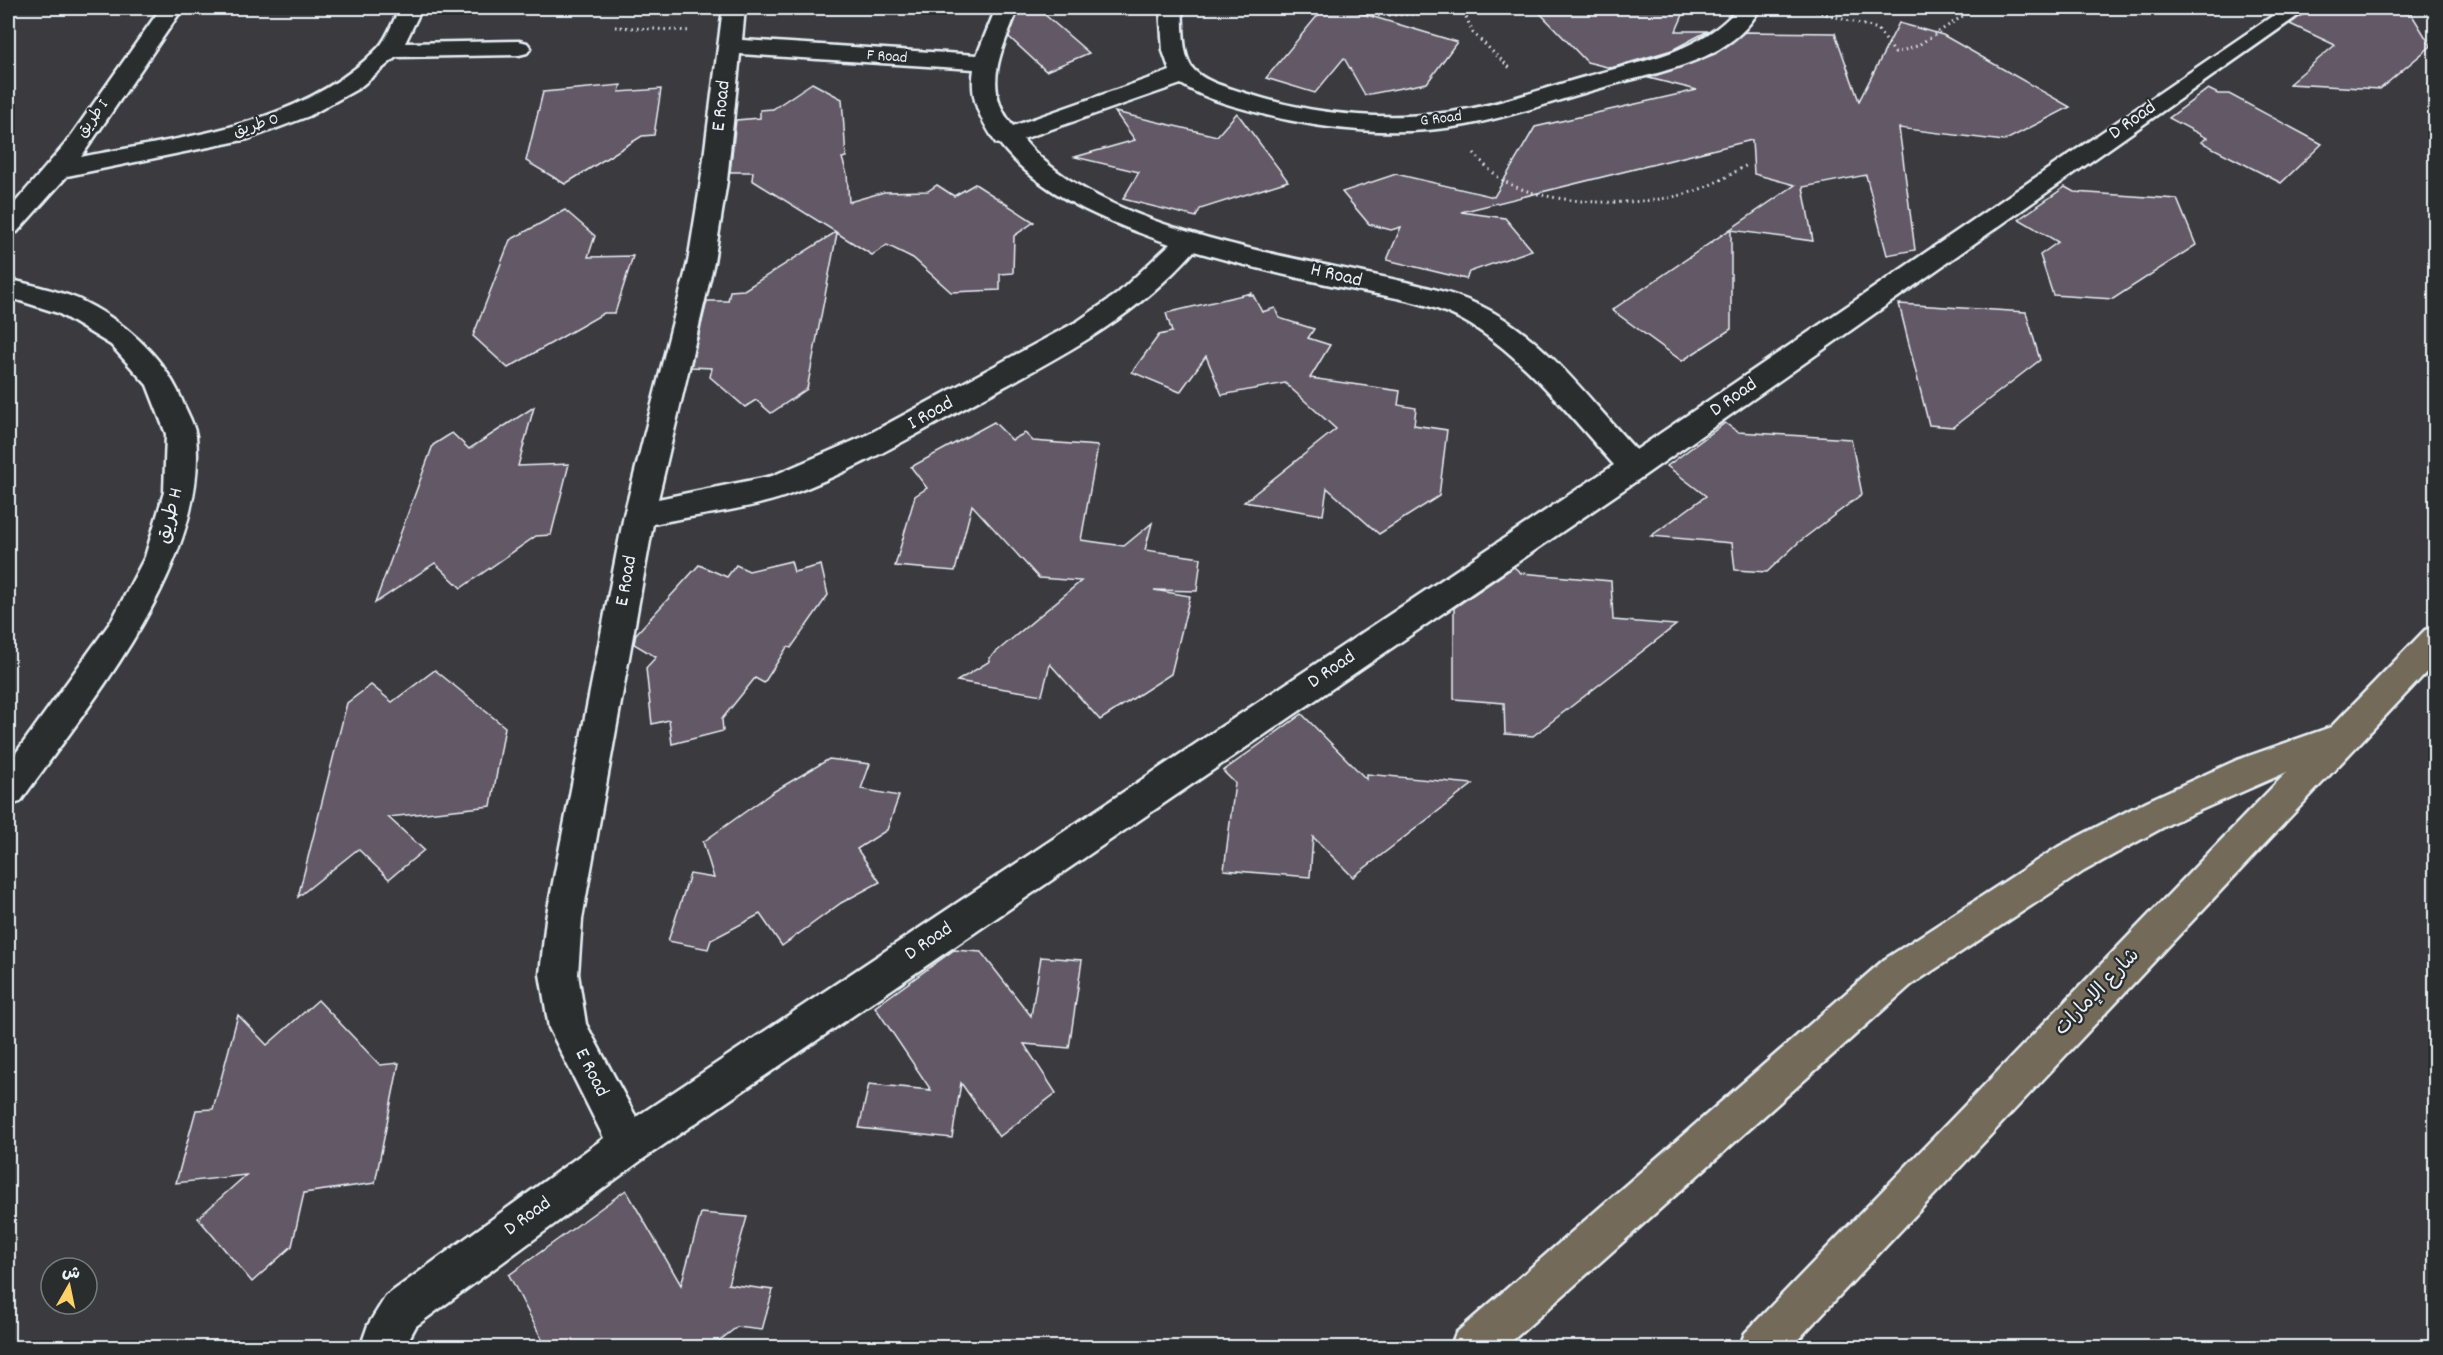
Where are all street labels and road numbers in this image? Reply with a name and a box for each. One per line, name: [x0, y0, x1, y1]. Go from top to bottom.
street label: F Road: [866, 44, 908, 70]
street label: E Road: [705, 79, 739, 133]
street label: طريق I: [71, 95, 115, 143]
street label: D Road: [2104, 95, 2162, 147]
street label: G Road: [1419, 105, 1463, 133]
street label: طريق O: [230, 108, 282, 144]
street label: H Road: [1307, 256, 1365, 296]
street label: D Road: [1705, 372, 1763, 424]
street label: I Road: [903, 390, 959, 438]
street label: طريق H: [151, 485, 191, 547]
street label: E Road: [609, 553, 645, 609]
street label: D Road: [1302, 644, 1362, 696]
street label: D Road: [899, 916, 959, 968]
street label: شارع الإمارات: [2049, 943, 2147, 1043]
street label: E Road: [567, 1044, 615, 1102]
street label: D Road: [499, 1190, 557, 1244]

